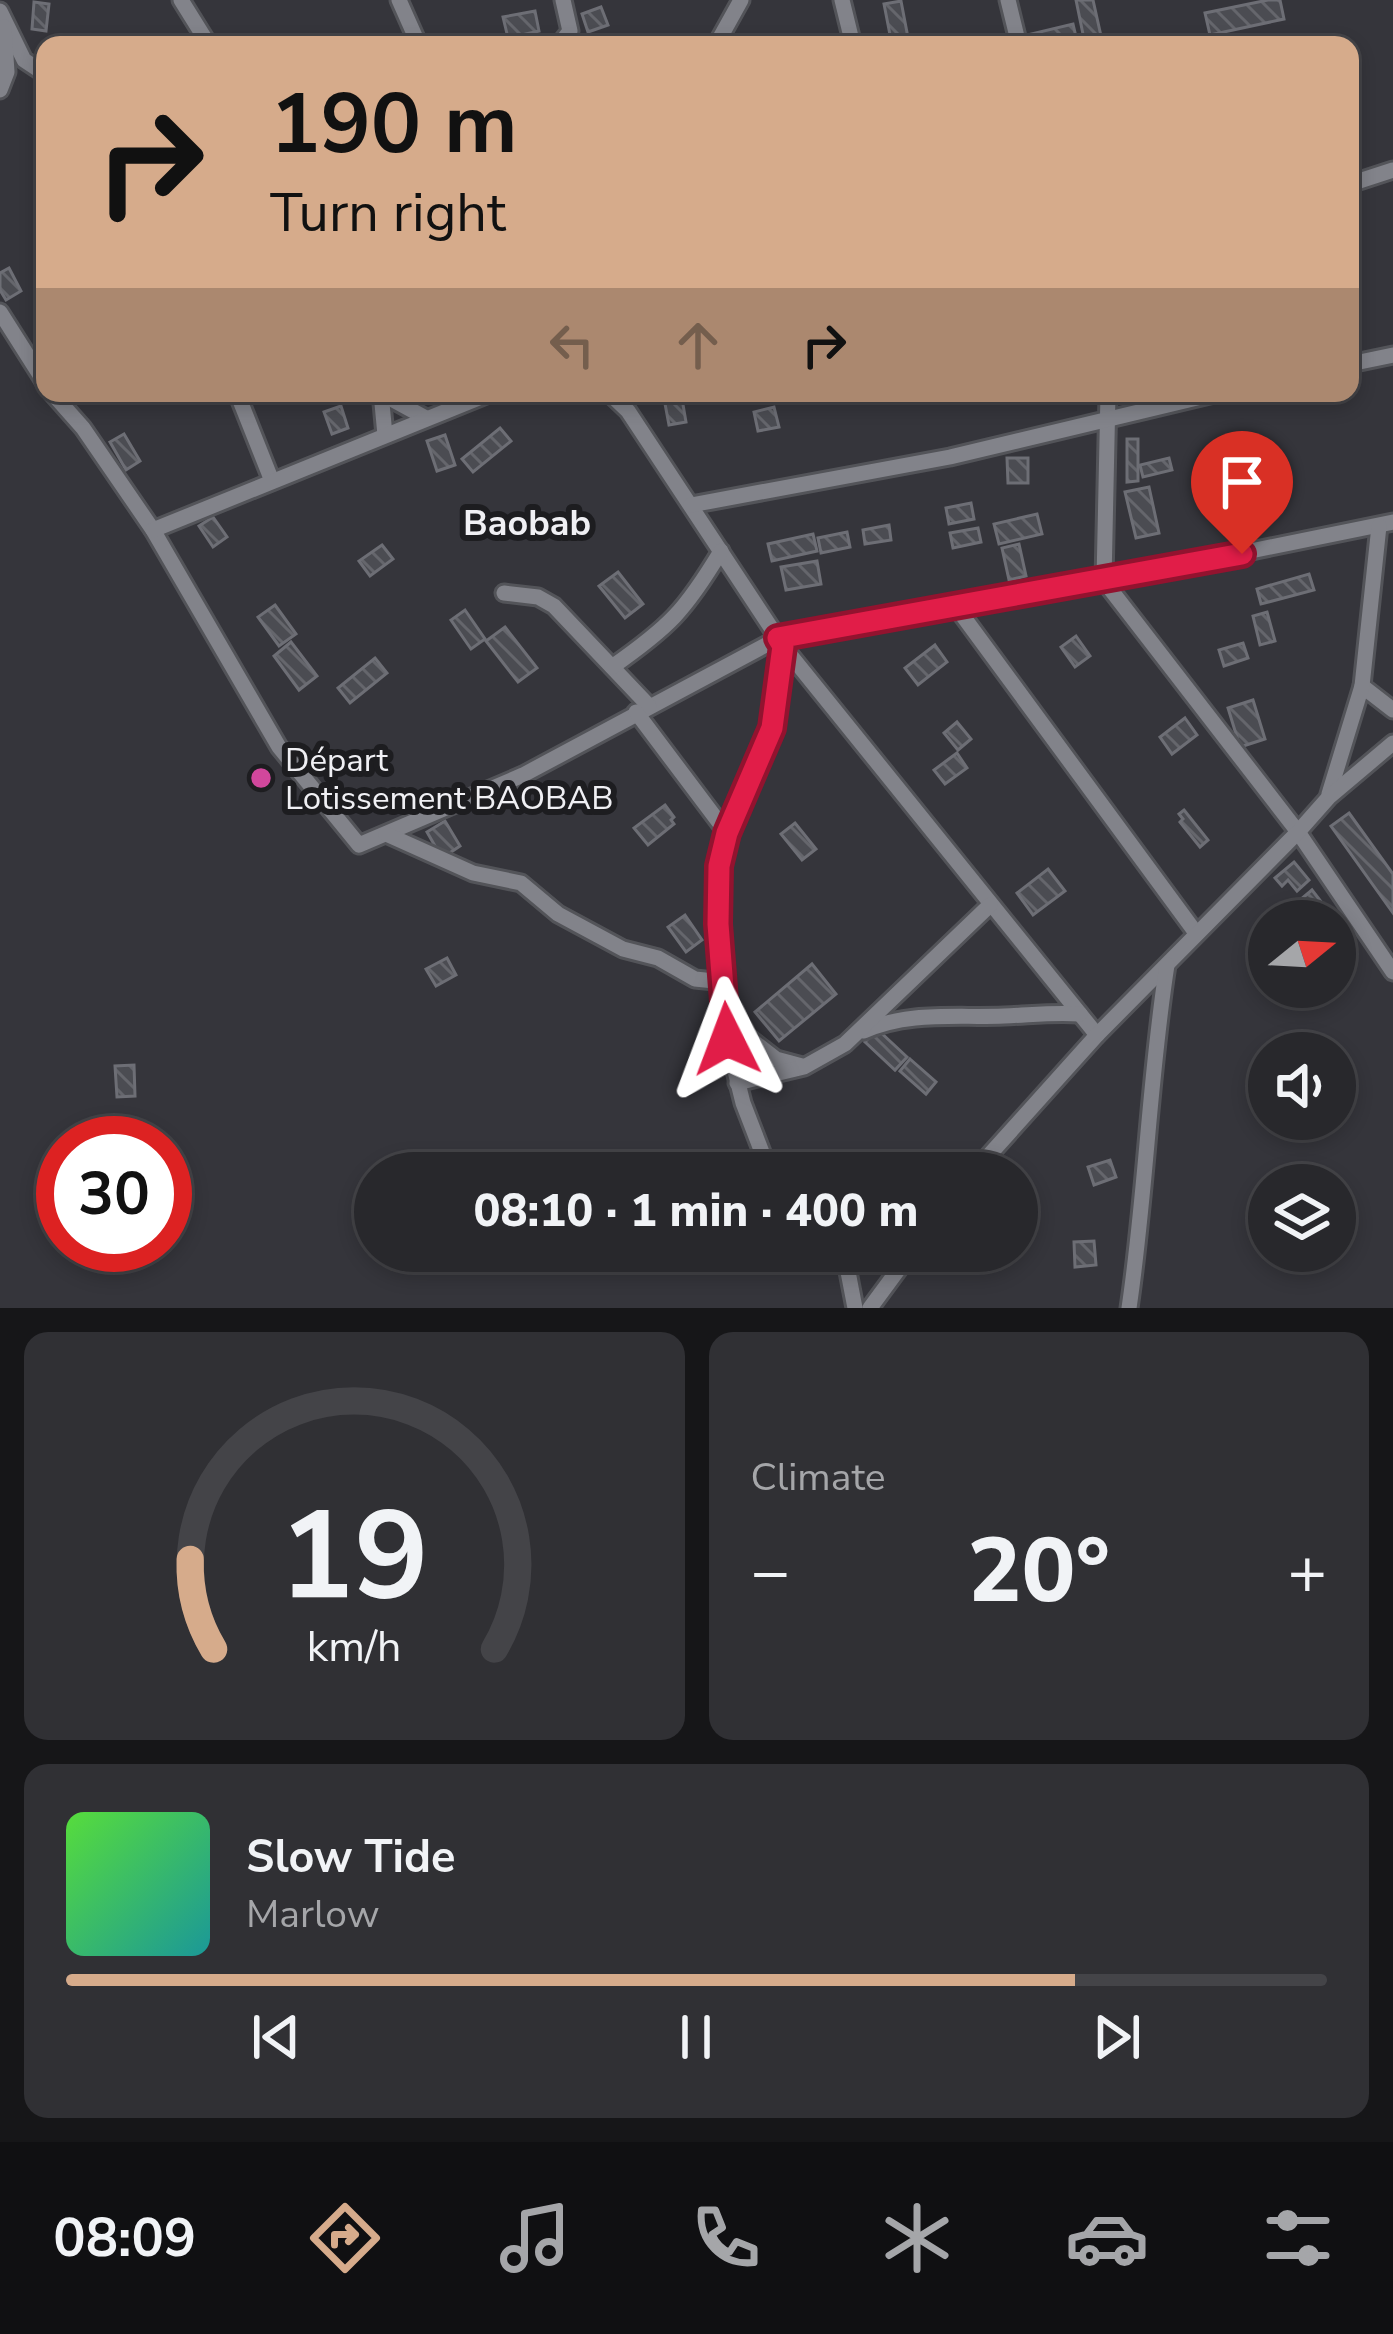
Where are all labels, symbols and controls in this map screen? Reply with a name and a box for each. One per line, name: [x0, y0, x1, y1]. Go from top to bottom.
text: 190 m: [270, 67, 518, 182]
icon: right: [72, 84, 228, 240]
text: Turn right: [270, 176, 506, 250]
icon: left: [539, 312, 605, 378]
icon: ahead: [665, 312, 731, 378]
icon: right: [791, 312, 857, 378]
pin: [1191, 431, 1293, 554]
icon: arrive: [1209, 449, 1275, 515]
district label: Baobab: [463, 499, 591, 548]
place label: Départ Lotissement BAOBAB: [285, 738, 613, 821]
marker: Départ Lotissement BAOBAB: [248, 765, 274, 791]
north arrow: [1248, 900, 1356, 1008]
map controls: [1248, 900, 1356, 1272]
position arrow: [664, 976, 790, 1102]
button: sound: [1248, 1032, 1356, 1140]
speed limit sign: 30: [36, 1116, 192, 1272]
button: layers: [1248, 1164, 1356, 1272]
text: 08:10 · 1 min · 400 m: [473, 1181, 919, 1242]
text: Climate: [751, 1451, 886, 1504]
text: 19: [279, 1472, 429, 1642]
text: 20°: [967, 1510, 1110, 1633]
text: −: [751, 1527, 790, 1617]
text: +: [1287, 1527, 1327, 1617]
text: km/h: [307, 1618, 402, 1676]
text: Slow Tide: [246, 1827, 455, 1888]
text: Marlow: [246, 1888, 380, 1941]
icon: previous: [243, 2004, 309, 2070]
icon: pause: [663, 2004, 729, 2070]
icon: next: [1084, 2004, 1150, 2070]
icon: directions: [303, 2196, 387, 2280]
icon: music: [493, 2196, 577, 2280]
icon: phone: [684, 2196, 768, 2280]
icon: climate: [875, 2196, 959, 2280]
icon: car: [1065, 2196, 1149, 2280]
icon: filters: [1256, 2196, 1340, 2280]
text: 08:09: [53, 2201, 196, 2275]

